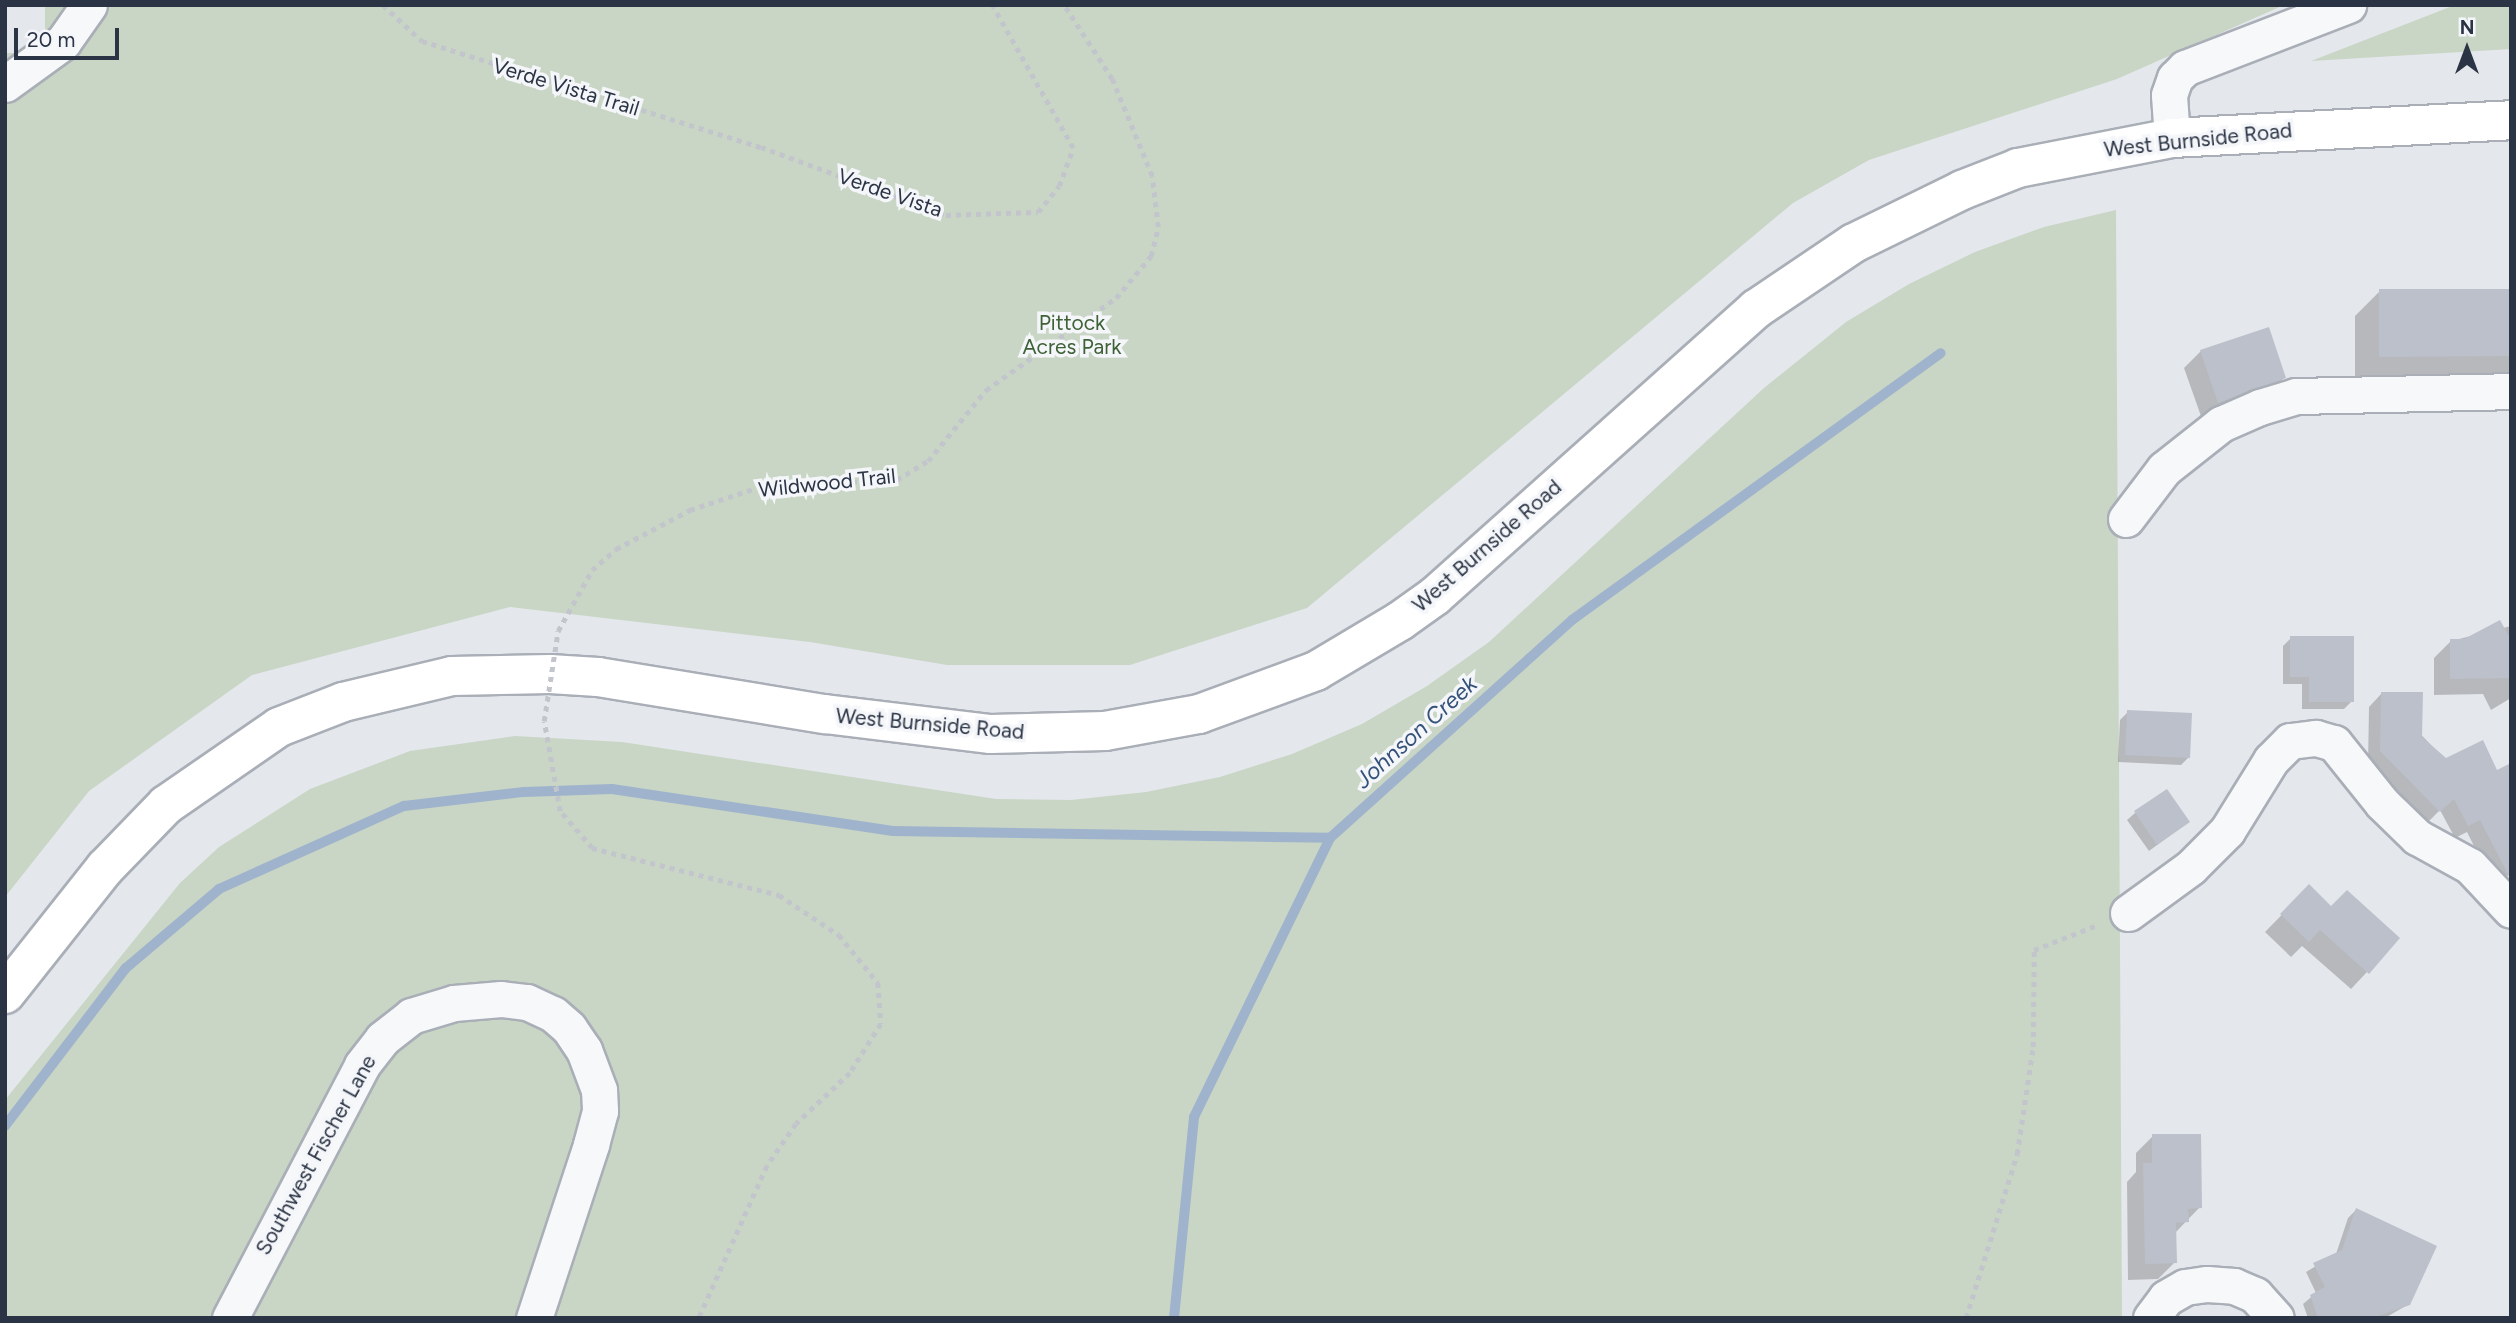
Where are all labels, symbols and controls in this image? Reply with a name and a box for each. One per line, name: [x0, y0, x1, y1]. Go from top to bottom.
scale bar: [18, 14, 122, 58]
north arrow: [2432, 14, 2502, 84]
text: N: [2460, 16, 2474, 39]
text: 20 m: [27, 27, 75, 52]
street label: Verde Vista Trail: [490, 53, 642, 121]
street label: West Burnside Road: [2103, 118, 2293, 162]
street label: Verde Vista: [834, 163, 946, 223]
park label: Pittock Acres Park: [1023, 310, 1121, 360]
street label: Wildwood Trail: [757, 463, 897, 503]
street label: West Burnside Road: [1407, 474, 1567, 618]
water label: Johnson Creek: [1349, 670, 1483, 794]
street label: West Burnside Road: [835, 703, 1025, 745]
street label: Southwest Fischer Lane: [251, 1051, 381, 1259]

